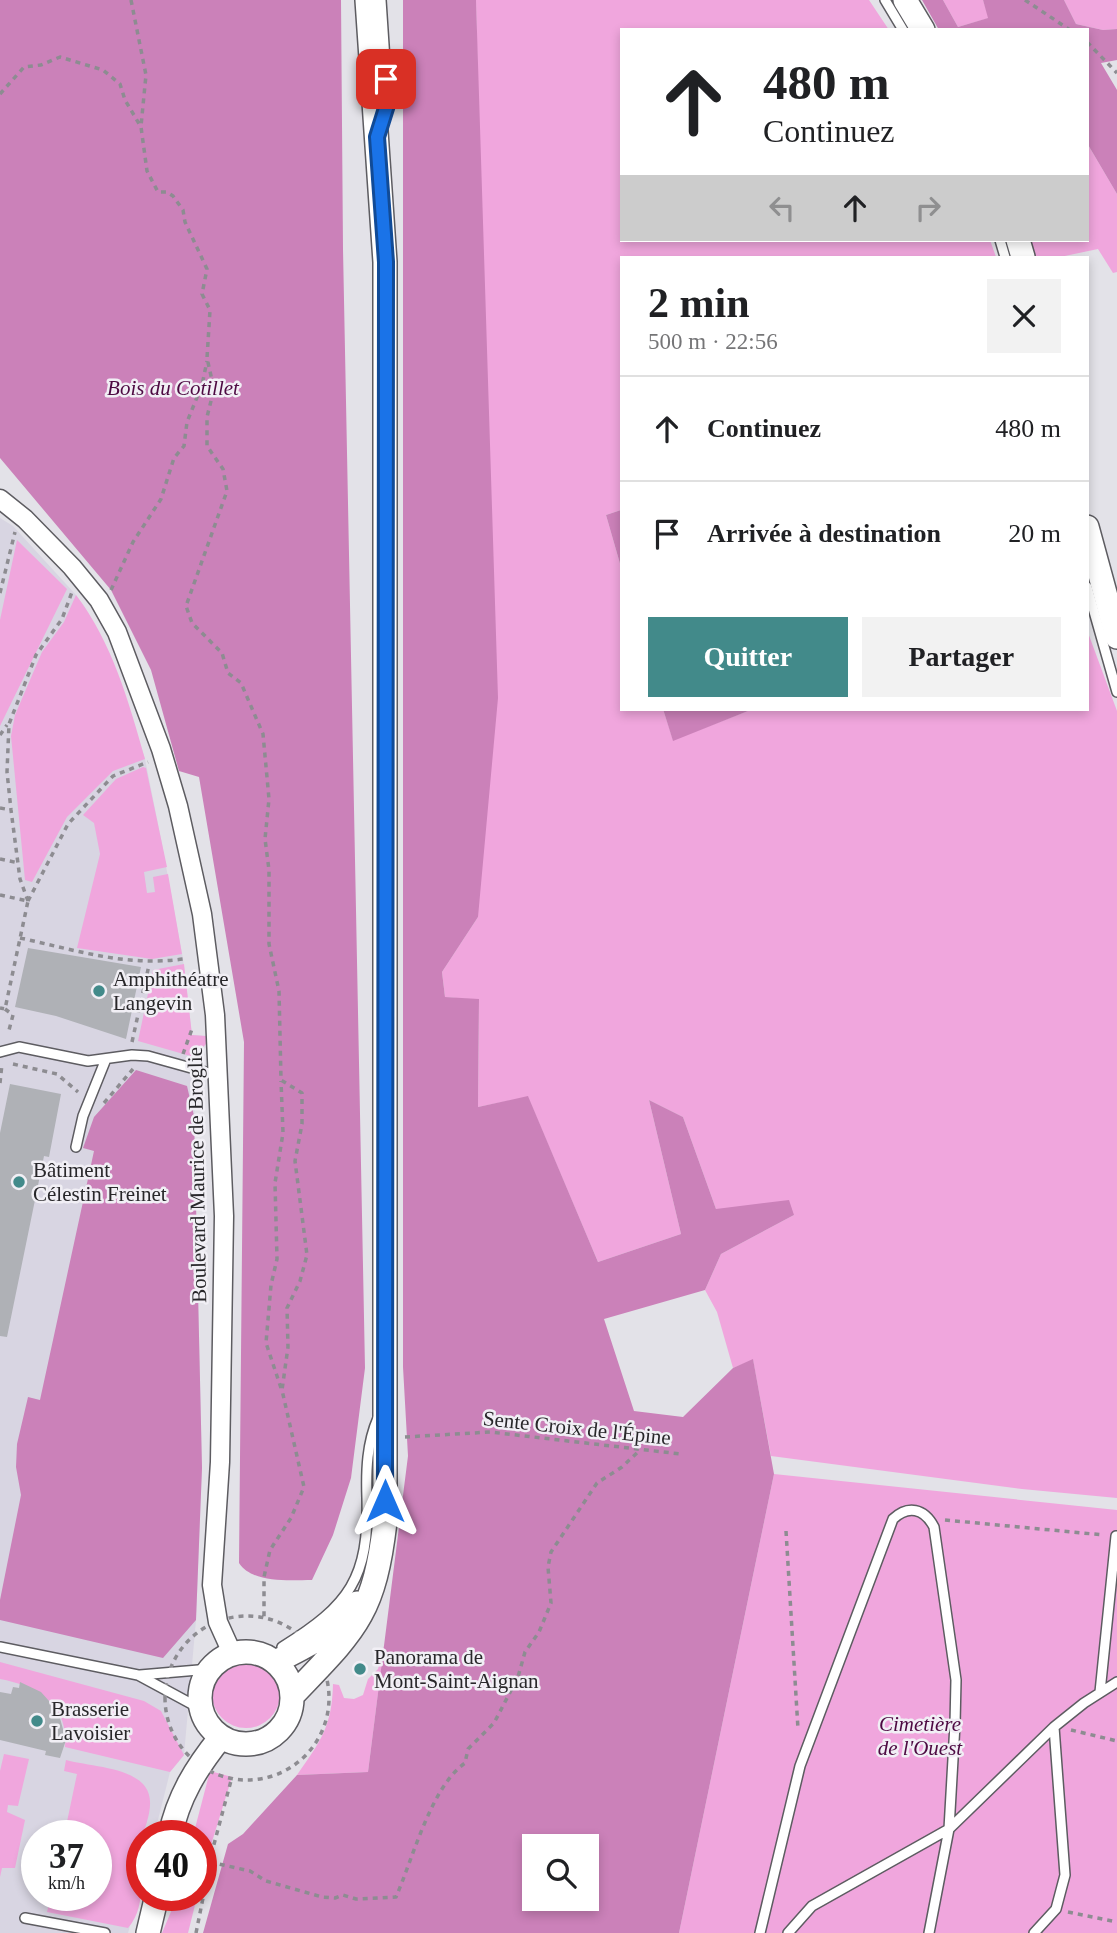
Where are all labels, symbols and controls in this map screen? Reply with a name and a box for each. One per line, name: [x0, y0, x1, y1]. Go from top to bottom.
pin: [356, 49, 416, 109]
text: 480 m: [763, 55, 890, 110]
icon: ahead: [648, 56, 739, 147]
icon: arrive: [367, 60, 405, 98]
text: Continuez: [763, 113, 895, 149]
icon: left: [763, 189, 801, 227]
icon: ahead: [836, 189, 874, 227]
icon: right: [909, 189, 947, 227]
button: close: [987, 279, 1061, 353]
text: 2 min: [648, 280, 750, 326]
text: 500 m · 22:56: [648, 329, 778, 354]
park label: Bois du Cotillet: [107, 376, 240, 400]
icon: ahead: [648, 410, 686, 448]
text: Continuez: [707, 414, 821, 443]
text: 480 m: [995, 414, 1061, 443]
icon: arrive: [648, 515, 686, 553]
text: Arrivée à destination: [707, 519, 941, 548]
text: 20 m: [1008, 519, 1061, 548]
button: Quitter: [648, 617, 848, 697]
button: Partager: [862, 617, 1061, 697]
place label: Amphithéatre Langevin: [113, 967, 228, 1015]
marker: Amphithéatre Langevin: [91, 983, 107, 999]
street label: Boulevard Maurice de Broglie: [183, 1047, 211, 1303]
place label: Bâtiment Célestin Freinet: [33, 1158, 167, 1206]
marker: Bâtiment Célestin Freinet: [11, 1174, 27, 1190]
street label: Sente Croix de l'Épine: [482, 1406, 672, 1450]
position arrow: [348, 1464, 422, 1538]
place label: Panorama de Mont-Saint-Aignan: [374, 1645, 539, 1693]
marker: Panorama de Mont-Saint-Aignan: [352, 1661, 368, 1677]
place label: Brasserie Lavoisier: [51, 1697, 130, 1745]
park label: Cimetière de l'Ouest: [878, 1712, 963, 1760]
marker: Brasserie Lavoisier: [29, 1713, 45, 1729]
speed limit sign: 40: [126, 1820, 217, 1911]
map controls: [522, 1834, 599, 1911]
button: search: [522, 1834, 599, 1911]
text: 37: [49, 1837, 84, 1876]
text: km/h: [48, 1873, 85, 1893]

